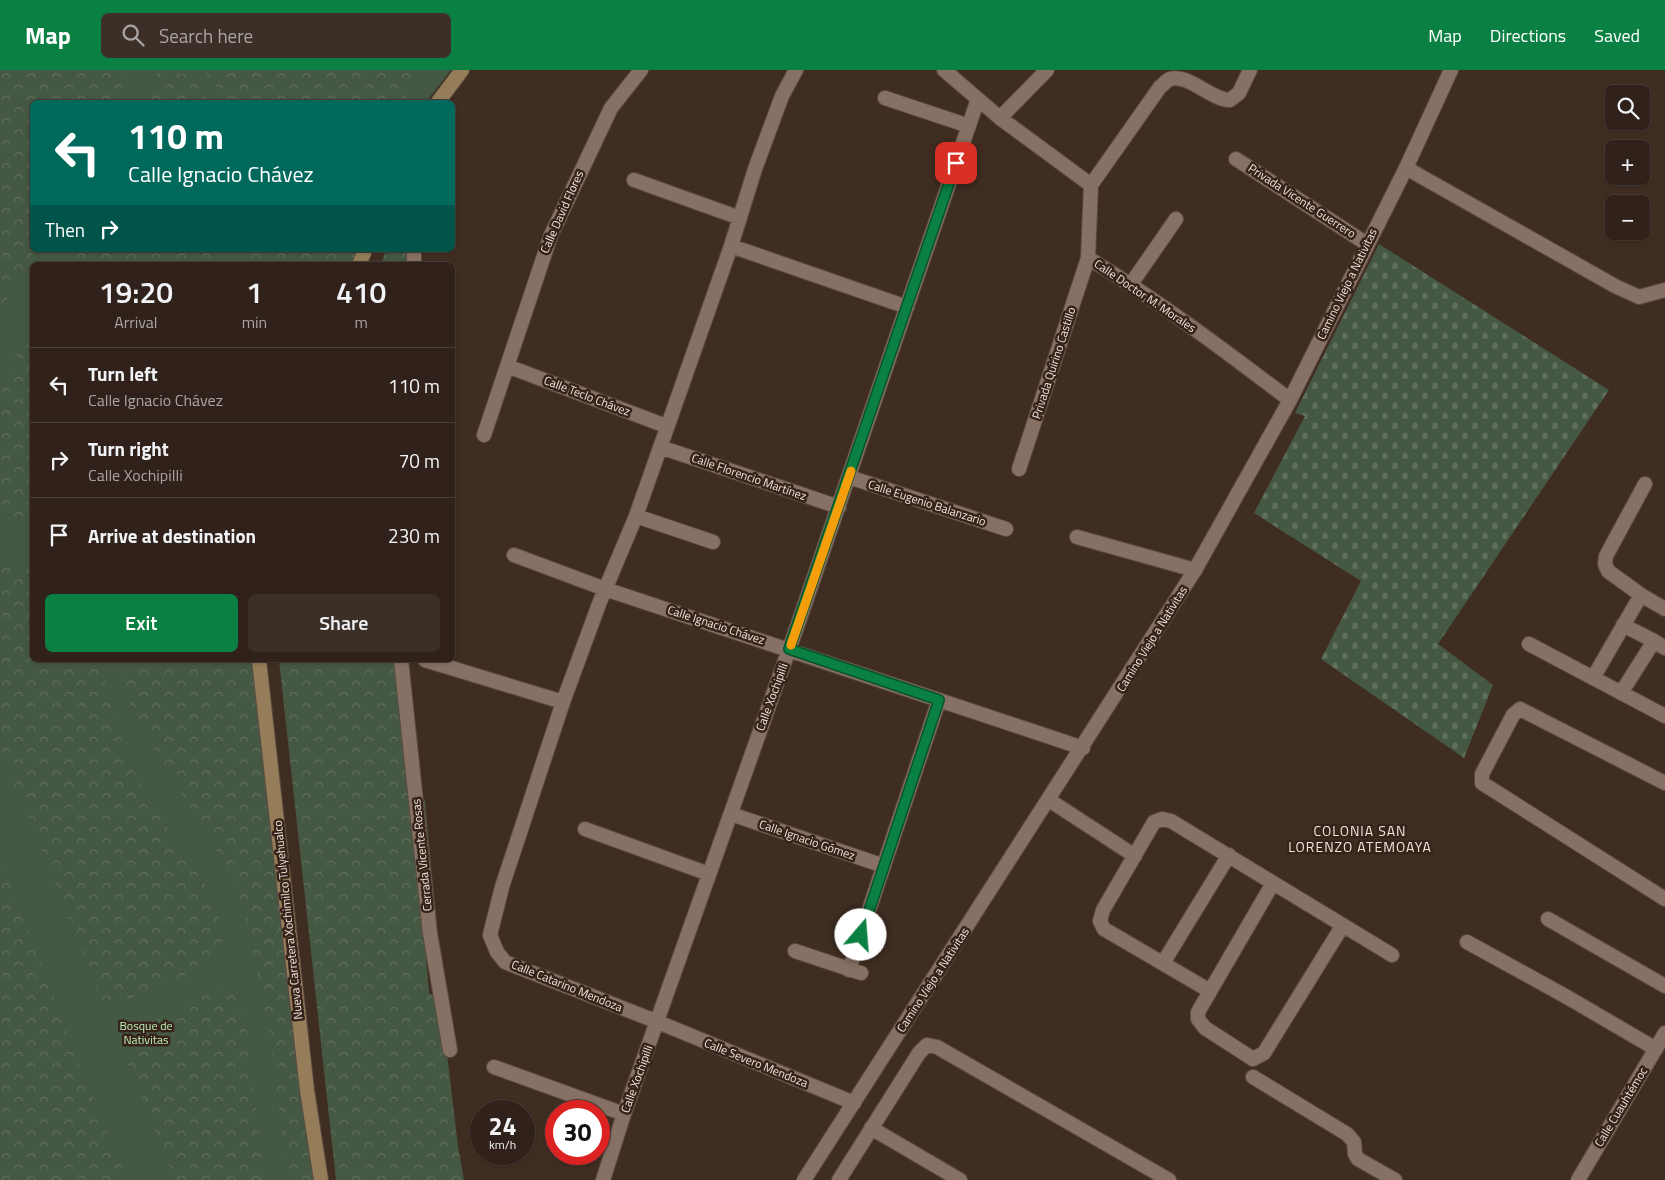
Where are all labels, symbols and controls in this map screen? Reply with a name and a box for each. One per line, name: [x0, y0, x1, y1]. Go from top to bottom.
search box: [101, 13, 451, 58]
text: Map: [25, 17, 71, 53]
icon: search: [119, 21, 147, 49]
text: Search here: [159, 21, 253, 50]
text: Map: [1428, 22, 1462, 49]
text: Directions: [1490, 22, 1566, 49]
text: Saved: [1594, 22, 1640, 49]
map controls: [1605, 85, 1650, 240]
button: search: [1605, 85, 1650, 130]
text: 110 m: [128, 109, 224, 163]
icon: left: [45, 120, 110, 185]
button: +: [1605, 140, 1650, 185]
pin: [935, 142, 977, 184]
icon: arrive: [942, 149, 970, 177]
text: Calle Ignacio Chávez: [128, 157, 314, 191]
street label: Privada Vicente Guerrero: [1245, 159, 1360, 243]
street label: Calle David Flores: [535, 167, 588, 256]
button: −: [1605, 195, 1650, 240]
text: Then: [45, 215, 85, 244]
icon: right: [95, 215, 123, 243]
street label: Camino Viejo a Nativitas: [1311, 225, 1382, 343]
street label: Calle Doctor M. Morales: [1090, 254, 1201, 337]
text: 19:20: [99, 269, 173, 315]
text: 1: [246, 269, 263, 315]
text: 410: [336, 269, 386, 315]
street label: Privada Quirino Castillo: [1026, 304, 1081, 421]
text: Arrival: [114, 310, 158, 334]
text: min: [242, 310, 267, 334]
text: m: [354, 310, 368, 334]
text: Turn left: [88, 359, 158, 388]
street label: Calle Teclo Chávez: [541, 370, 633, 421]
icon: left: [45, 371, 73, 399]
text: 110 m: [388, 371, 440, 400]
text: Calle Ignacio Chávez: [88, 388, 223, 412]
text: Turn right: [88, 434, 169, 463]
icon: right: [45, 446, 73, 474]
text: 70 m: [399, 446, 440, 475]
street label: Calle Florencio Martínez: [689, 448, 809, 505]
text: Calle Xochipilli: [88, 463, 183, 487]
street label: Calle Eugenio Balanzario: [866, 474, 989, 531]
icon: arrive: [45, 521, 73, 549]
text: Arrive at destination: [88, 521, 256, 550]
text: 230 m: [388, 521, 440, 550]
street label: Camino Viejo a Nativitas: [1111, 582, 1192, 695]
button: Exit: [45, 594, 238, 652]
button: Share: [248, 594, 440, 652]
street label: Calle Ignacio Chávez: [665, 600, 767, 649]
street label: Calle Xochipilli: [750, 660, 793, 733]
street label: Cerrada Vicente Rosas: [406, 798, 437, 912]
street label: Calle Ignacio Gómez: [757, 814, 858, 865]
street label: Nueva Carretera Xochimilco Tulyehualco: [268, 819, 307, 1021]
district label: COLONIA SAN LORENZO ATEMOAYA: [1288, 820, 1432, 857]
position arrow: [834, 908, 886, 960]
street label: Camino Viejo a Nativitas: [891, 923, 974, 1036]
street label: Calle Catarino Mendoza: [509, 955, 626, 1017]
park label: Bosque de Nativitas: [119, 1016, 173, 1049]
street label: Calle Severo Mendoza: [701, 1033, 811, 1092]
street label: Calle Xochipilli: [615, 1042, 658, 1115]
street label: Calle Cuauhtémoc: [1589, 1063, 1652, 1150]
speed limit sign: 30: [545, 1100, 610, 1165]
text: 24: [488, 1107, 517, 1145]
text: km/h: [489, 1135, 516, 1154]

